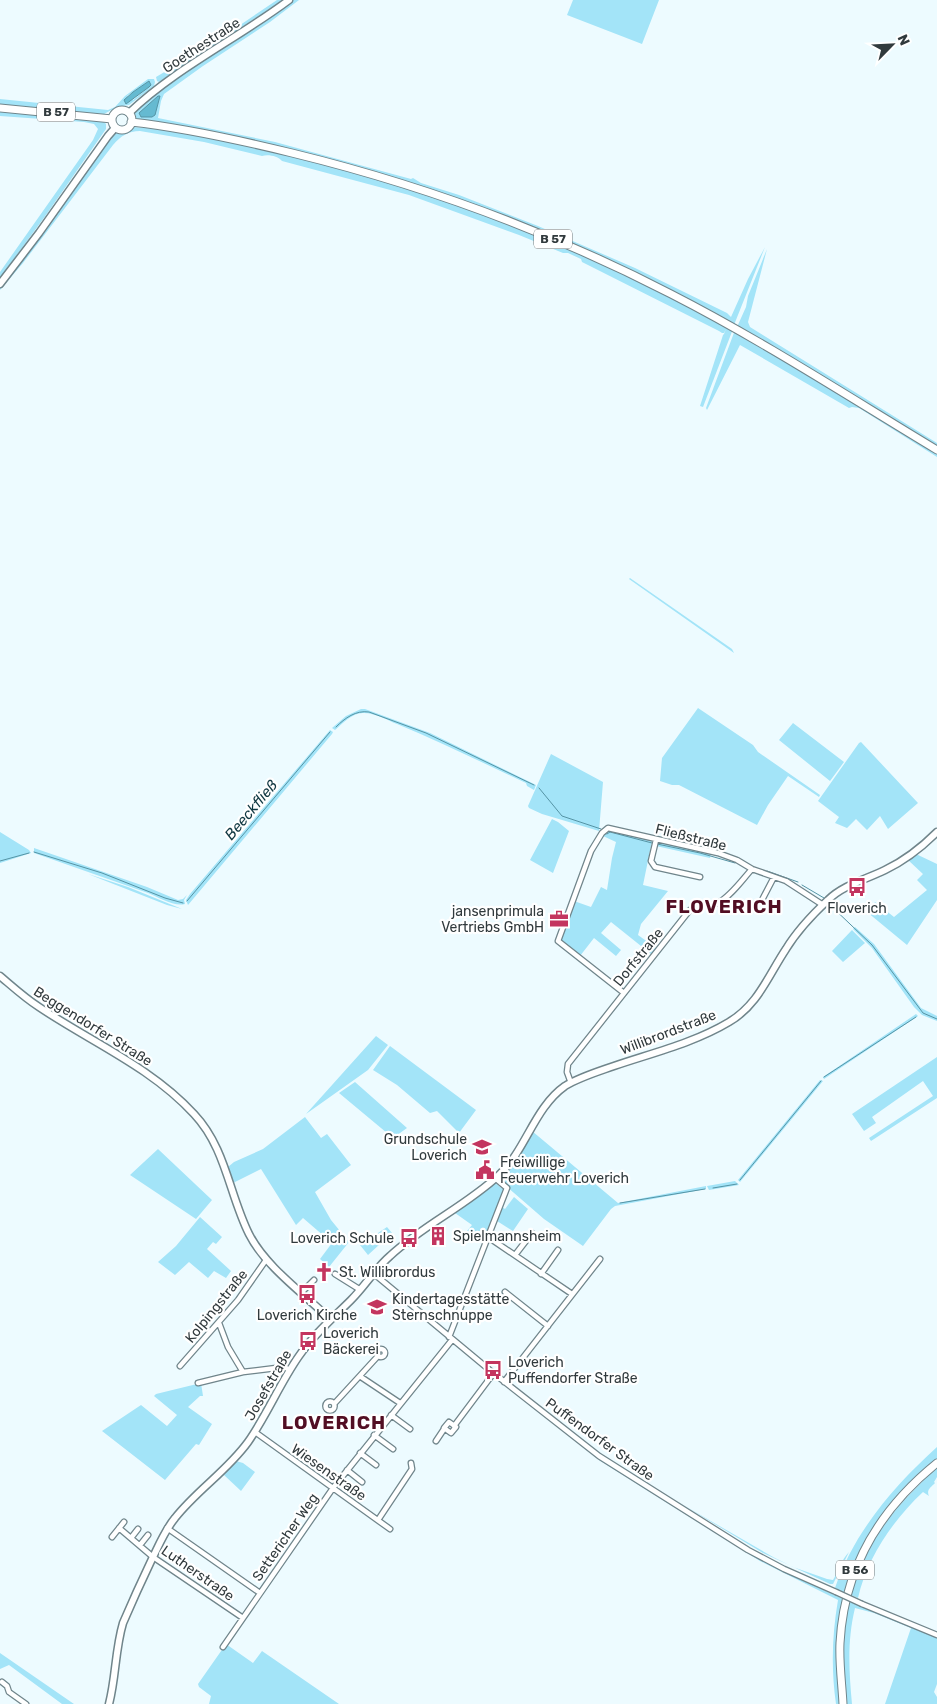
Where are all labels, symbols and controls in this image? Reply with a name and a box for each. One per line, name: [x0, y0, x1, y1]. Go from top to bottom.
street label: Goethestraße: [159, 14, 243, 77]
north arrow: [867, 20, 917, 70]
text: N: [894, 32, 913, 48]
road number: B 57: [37, 102, 75, 121]
road number: B 57: [534, 230, 572, 248]
water label: Beeckfließ: [221, 776, 281, 844]
street label: Fließstraße: [654, 820, 728, 855]
bus stop icon: Floverich: [846, 876, 868, 898]
district label: FLOVERICH: [665, 895, 783, 918]
place label: Floverich: [827, 900, 887, 917]
place label: jansenprimula Vertriebs GmbH: [441, 903, 544, 936]
office icon: jansenprimula Vertriebs GmbH: [548, 908, 570, 930]
street label: Dorfstraße: [610, 925, 667, 990]
street label: Beggendorfer Straße: [30, 983, 155, 1070]
street label: Willibrordstraße: [618, 1006, 719, 1059]
place label: Grundschule Loverich: [384, 1131, 467, 1164]
school or university icon: Grundschule Loverich: [471, 1136, 493, 1158]
place label: Freiwillige Feuerwehr Loverich: [500, 1154, 629, 1187]
public building icon: Freiwillige Feuerwehr Loverich: [474, 1159, 496, 1181]
building icon: Spielmannsheim: [427, 1225, 449, 1247]
bus stop icon: Loverich Schule: [398, 1227, 420, 1249]
place label: Spielmannsheim: [453, 1228, 561, 1245]
place label: Loverich Schule: [290, 1230, 394, 1247]
church icon: St. Willibrordus: [313, 1261, 335, 1283]
place label: St. Willibrordus: [339, 1264, 435, 1281]
street label: Kolpingstraße: [182, 1266, 251, 1346]
bus stop icon: Loverich Kirche: [296, 1283, 318, 1305]
place label: Kindertagesstätte Sternschnuppe: [392, 1291, 510, 1324]
school or university icon: Kindertagesstätte Sternschnuppe: [366, 1296, 388, 1318]
place label: Loverich Kirche: [257, 1307, 357, 1324]
place label: Loverich Bäckerei: [323, 1325, 379, 1358]
bus stop icon: Loverich Bäckerei: [297, 1330, 319, 1352]
street label: Josefstraße: [241, 1347, 296, 1424]
place label: Loverich Puffendorfer Straße: [508, 1354, 638, 1387]
bus stop icon: Loverich Puffendorfer Straße: [482, 1359, 504, 1381]
street label: Puffendorfer Straße: [542, 1394, 657, 1484]
district label: LOVERICH: [282, 1411, 386, 1434]
street label: Wiesenstraße: [288, 1440, 370, 1505]
street label: Settericher Weg: [249, 1490, 322, 1585]
street label: Lutherstraße: [158, 1542, 237, 1605]
road number: B 56: [836, 1560, 874, 1580]

